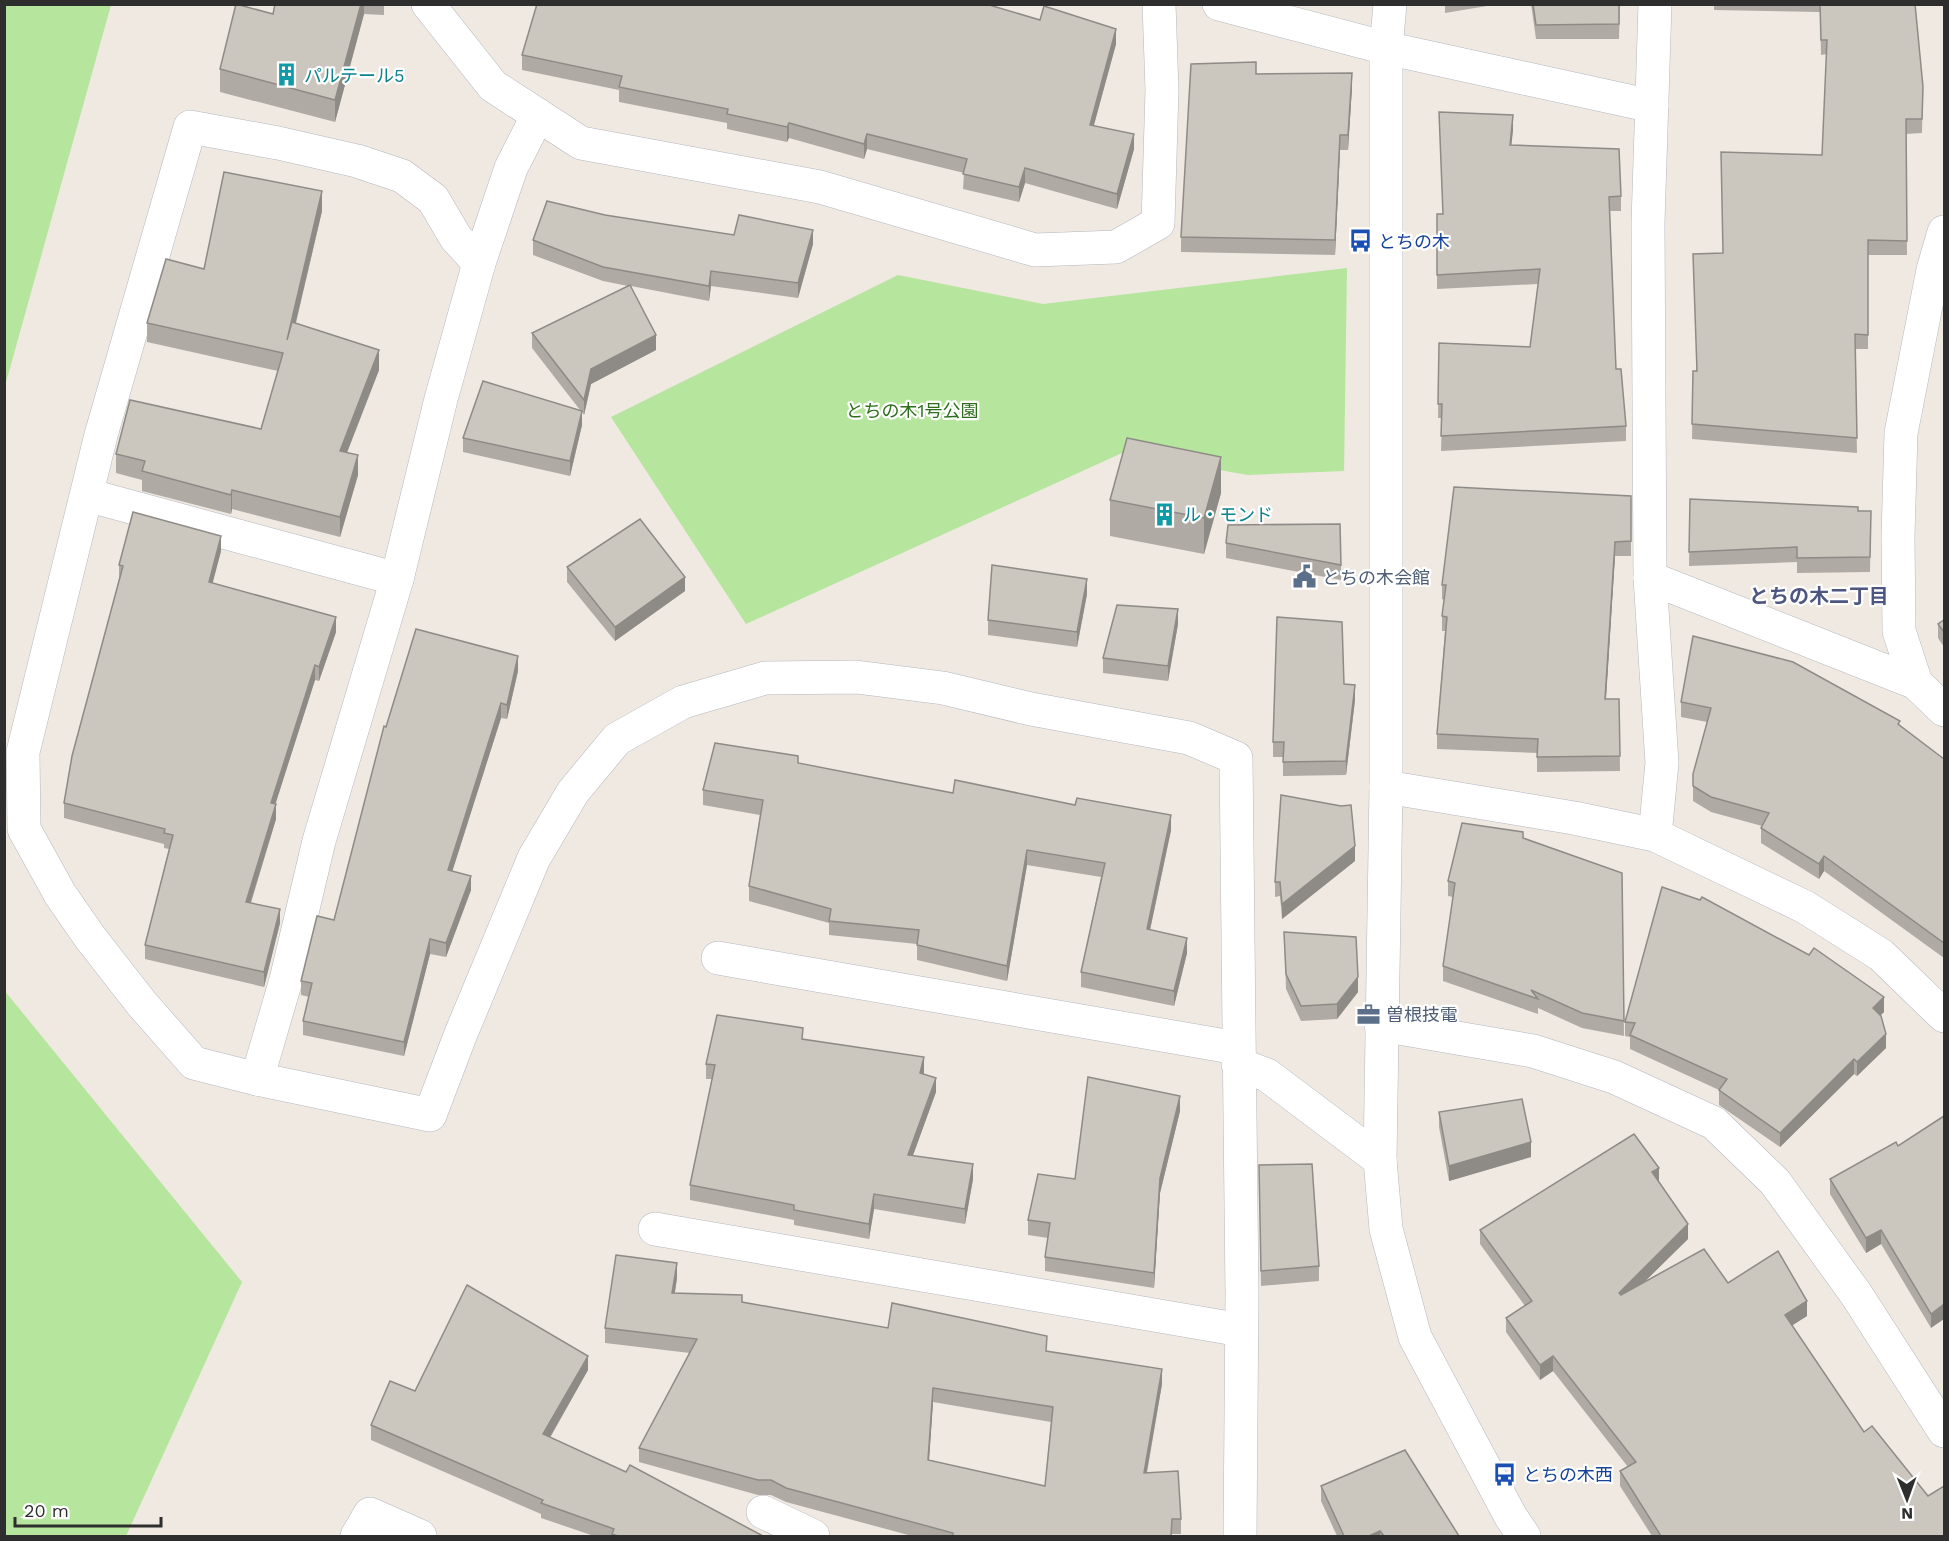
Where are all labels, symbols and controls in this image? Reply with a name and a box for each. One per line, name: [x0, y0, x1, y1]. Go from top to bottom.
building icon: パルテール5: [273, 62, 299, 88]
place label: パルテール5: [304, 65, 404, 86]
bus stop icon: とちの木: [1347, 228, 1373, 254]
place label: とちの木: [1378, 231, 1450, 252]
park label: とちの木1号公園: [845, 400, 979, 421]
building icon: ル・モンド: [1152, 501, 1178, 527]
place label: ル・モンド: [1183, 504, 1273, 525]
public building icon: とちの木会館: [1291, 564, 1317, 590]
place label: とちの木会館: [1322, 567, 1430, 588]
district label: とちの木二丁目: [1749, 584, 1889, 608]
office icon: 曽根技電: [1355, 1001, 1381, 1027]
place label: 曽根技電: [1386, 1004, 1458, 1025]
bus stop icon: とちの木西: [1492, 1461, 1518, 1487]
place label: とちの木西: [1523, 1464, 1613, 1485]
north arrow: [1877, 1469, 1937, 1529]
scale bar: [15, 1490, 160, 1528]
text: 20 m: [24, 1500, 69, 1521]
text: N: [1901, 1504, 1913, 1523]

